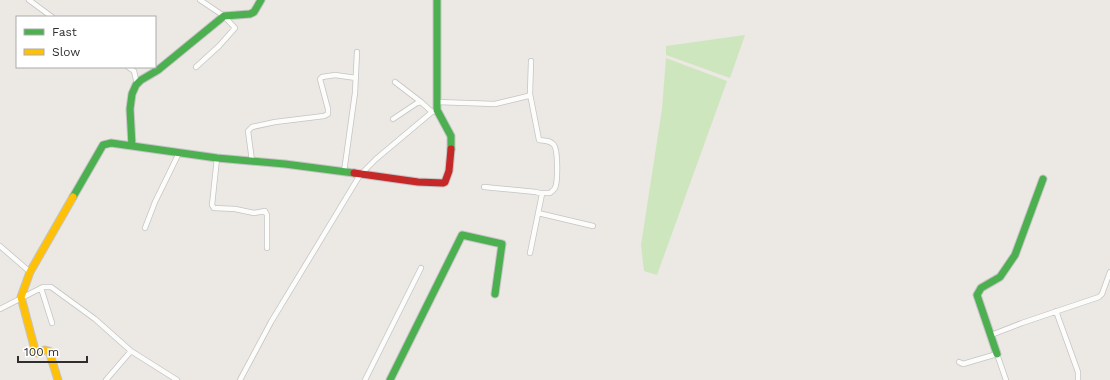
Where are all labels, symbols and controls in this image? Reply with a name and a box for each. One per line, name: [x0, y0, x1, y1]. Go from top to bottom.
legend: [16, 16, 156, 68]
text: Fast: [52, 25, 77, 39]
text: Slow: [52, 45, 80, 59]
scale bar: [18, 338, 87, 364]
text: 100 m: [24, 345, 59, 359]

